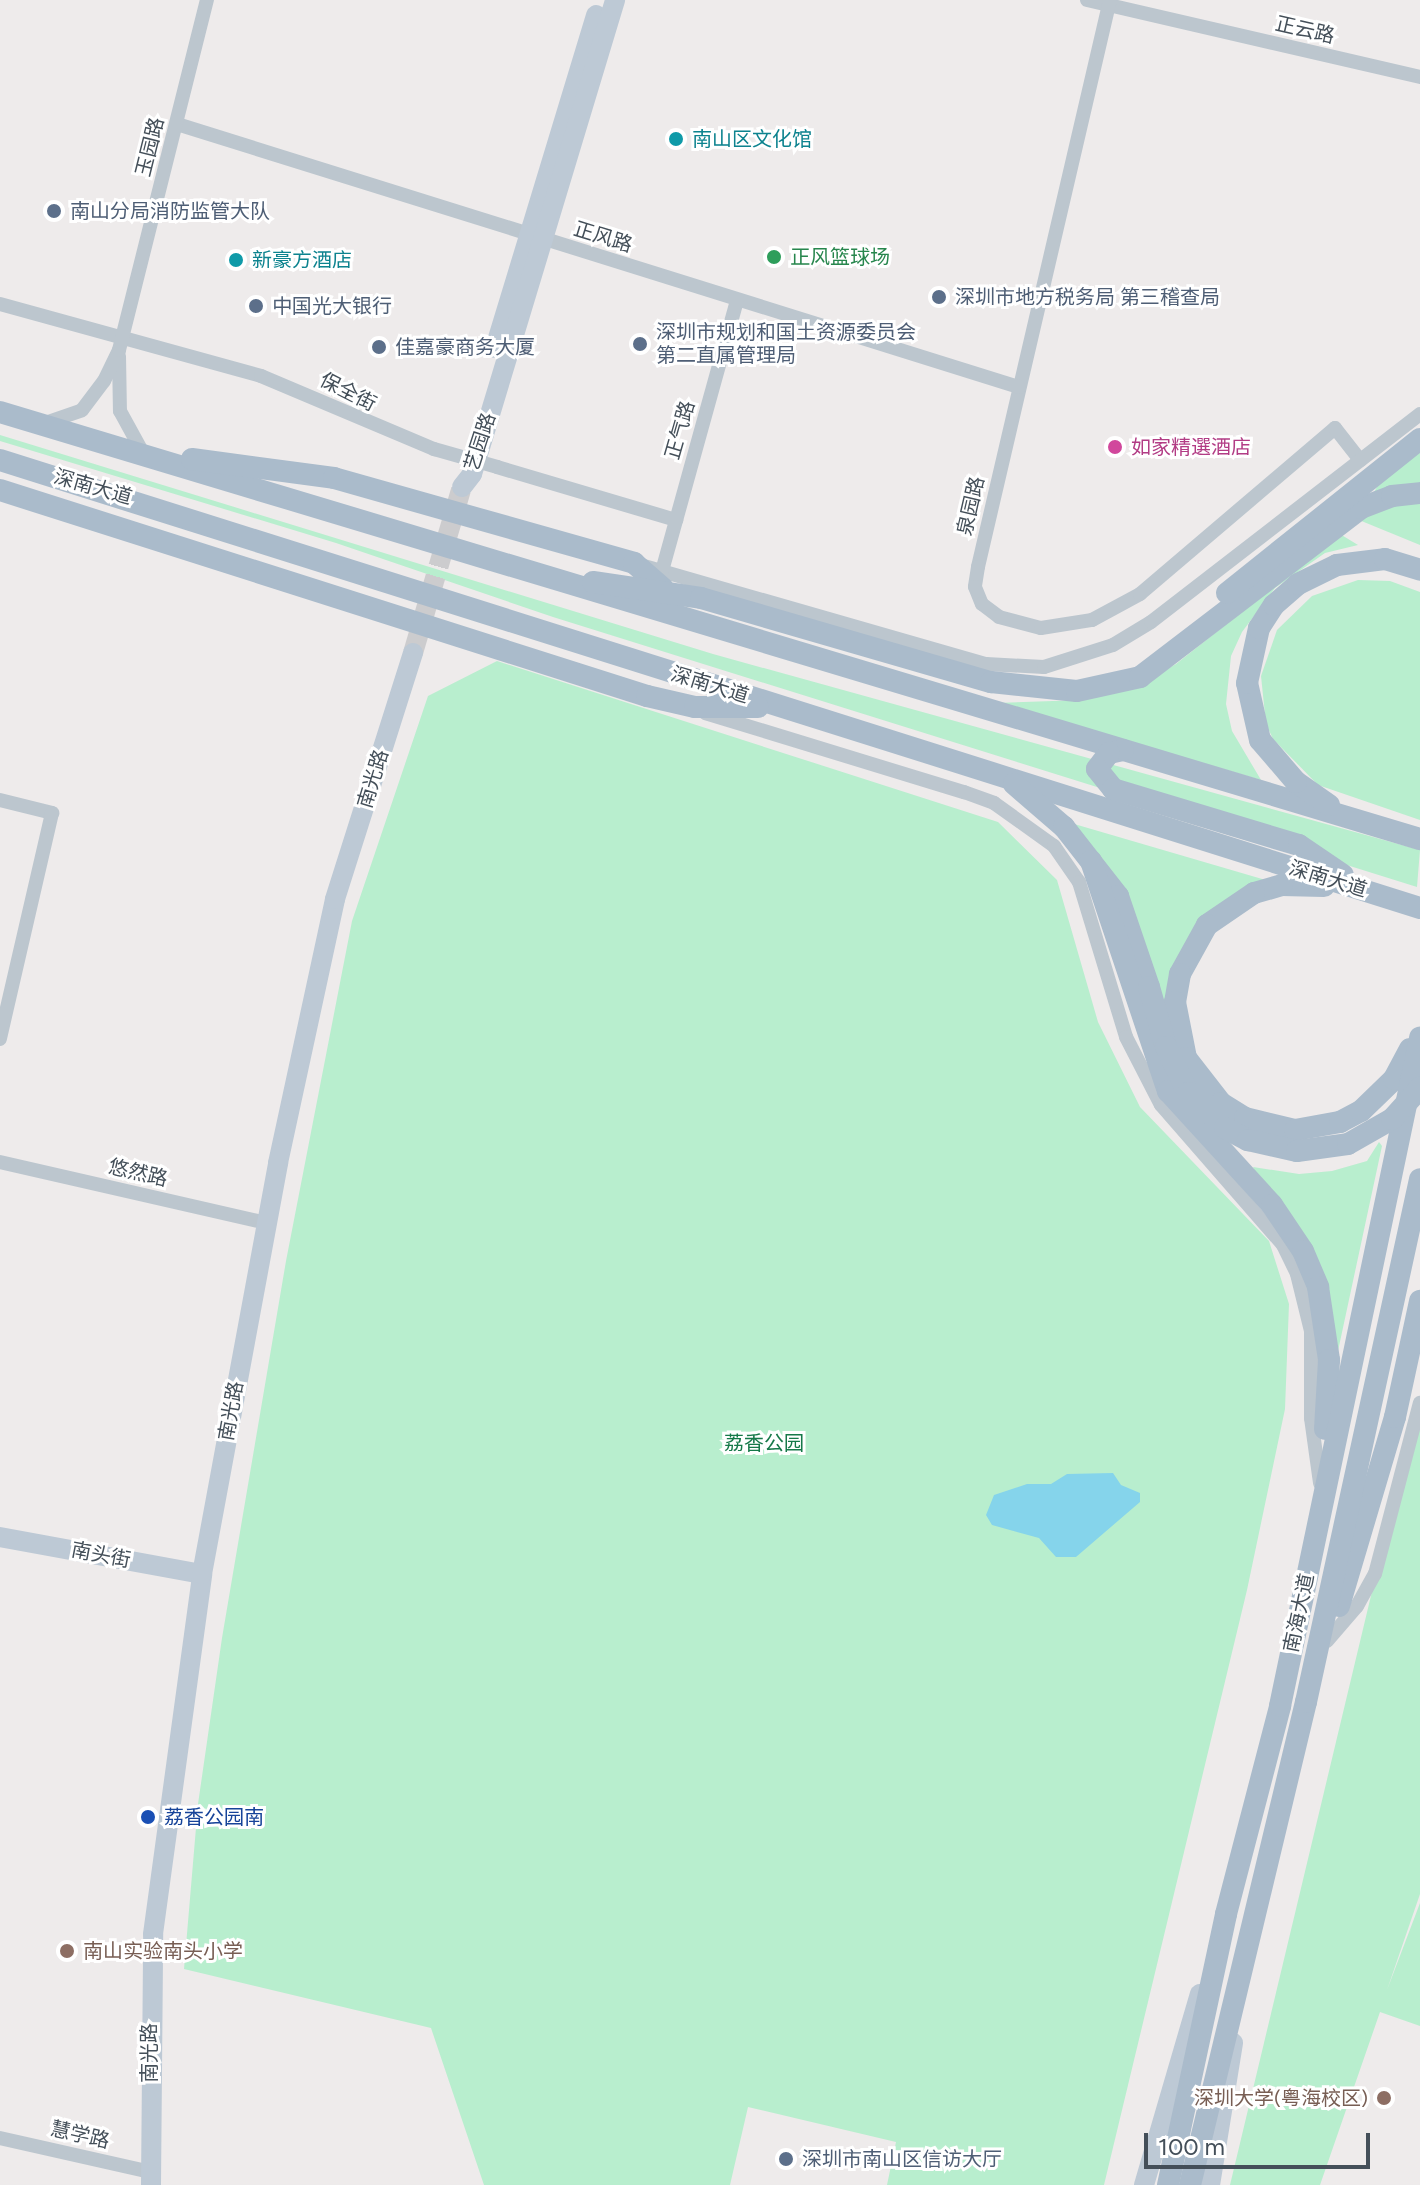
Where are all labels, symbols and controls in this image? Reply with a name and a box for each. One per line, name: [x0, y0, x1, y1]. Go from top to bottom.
street label: 正云路: [1273, 12, 1337, 48]
street label: 玉园路: [131, 115, 169, 179]
place label: 南山区文化馆: [692, 127, 812, 151]
marker: 南山区文化馆: [667, 130, 685, 148]
place label: 南山分局消防监管大队: [70, 199, 270, 223]
marker: 南山分局消防监管大队: [45, 202, 63, 220]
street label: 正风路: [571, 217, 635, 257]
place label: 正风篮球场: [790, 245, 890, 269]
place label: 新豪方酒店: [252, 248, 352, 272]
marker: 正风篮球场: [765, 248, 783, 266]
marker: 新豪方酒店: [227, 251, 245, 269]
place label: 深圳市地方税务局 第三稽查局: [955, 285, 1220, 309]
marker: 深圳市地方税务局 第三稽查局: [930, 288, 948, 306]
place label: 中国光大银行: [272, 294, 392, 318]
marker: 中国光大银行: [247, 297, 265, 315]
place label: 深圳市规划和国土资源委员会 第二直属管理局: [656, 320, 916, 367]
place label: 佳嘉豪商务大厦: [395, 335, 535, 359]
marker: 深圳市规划和国土资源委员会 第二直属管理局: [631, 335, 649, 353]
marker: 佳嘉豪商务大厦: [370, 338, 388, 356]
street label: 保全街: [316, 368, 380, 416]
street label: 正气路: [660, 398, 700, 462]
street label: 艺园路: [459, 410, 501, 474]
place label: 如家精選酒店: [1131, 435, 1251, 459]
marker: 如家精選酒店: [1106, 438, 1124, 456]
street label: 深南大道: [51, 464, 135, 510]
street label: 泉园路: [953, 474, 989, 538]
street label: 深南大道: [668, 662, 752, 708]
street label: 南光路: [353, 747, 393, 811]
street label: 深南大道: [1286, 856, 1370, 902]
street label: 悠然路: [106, 1155, 170, 1191]
street label: 南光路: [214, 1379, 248, 1443]
park label: 荔香公园: [724, 1431, 804, 1455]
street label: 南头街: [69, 1537, 133, 1573]
street label: 南海大道: [1279, 1571, 1319, 1655]
place label: 荔香公园南: [164, 1805, 264, 1829]
marker: 荔香公园南: [139, 1808, 157, 1826]
place label: 南山实验南头小学: [83, 1939, 243, 1963]
marker: 南山实验南头小学: [58, 1942, 76, 1960]
street label: 南光路: [137, 2023, 161, 2083]
place label: 深圳大学(粤海校区): [1194, 2086, 1368, 2110]
marker: 深圳大学(粤海校区): [1375, 2089, 1393, 2107]
street label: 慧学路: [48, 2117, 112, 2153]
scale bar: [1148, 2117, 1374, 2167]
text: 100 m: [1158, 2132, 1225, 2161]
place label: 深圳市南山区信访大厅: [802, 2147, 1002, 2171]
marker: 深圳市南山区信访大厅: [777, 2150, 795, 2168]

